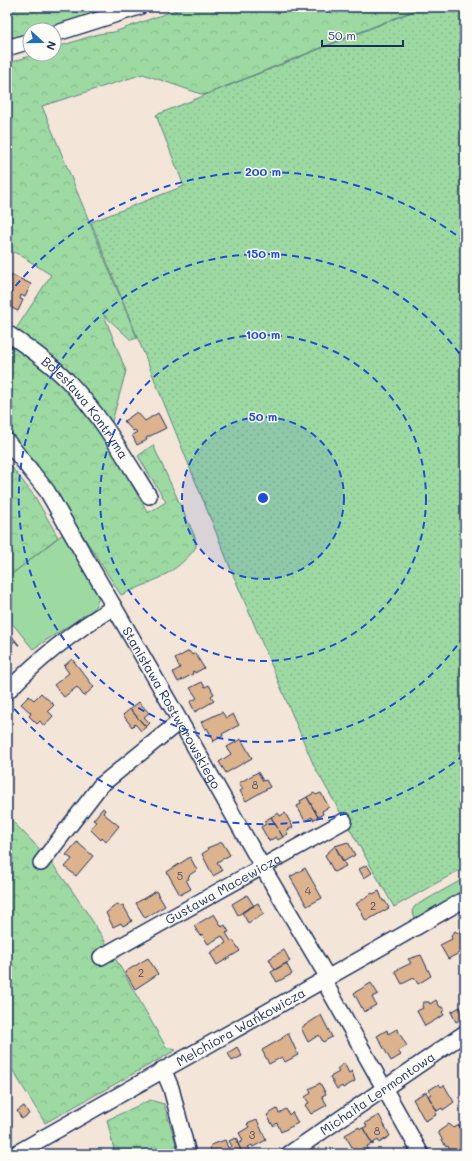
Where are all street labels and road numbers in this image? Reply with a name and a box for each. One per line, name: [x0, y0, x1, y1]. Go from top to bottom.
street label: Bolesława Kontryma: [38, 352, 133, 462]
street label: Stanisława Rostworowskiego: [119, 623, 225, 792]
street label: Gustawa Macewicza: [162, 849, 284, 927]
street label: Melchiora Wańkowicza: [173, 983, 308, 1069]
street label: Michaiła Lermontowa: [316, 1047, 438, 1139]

